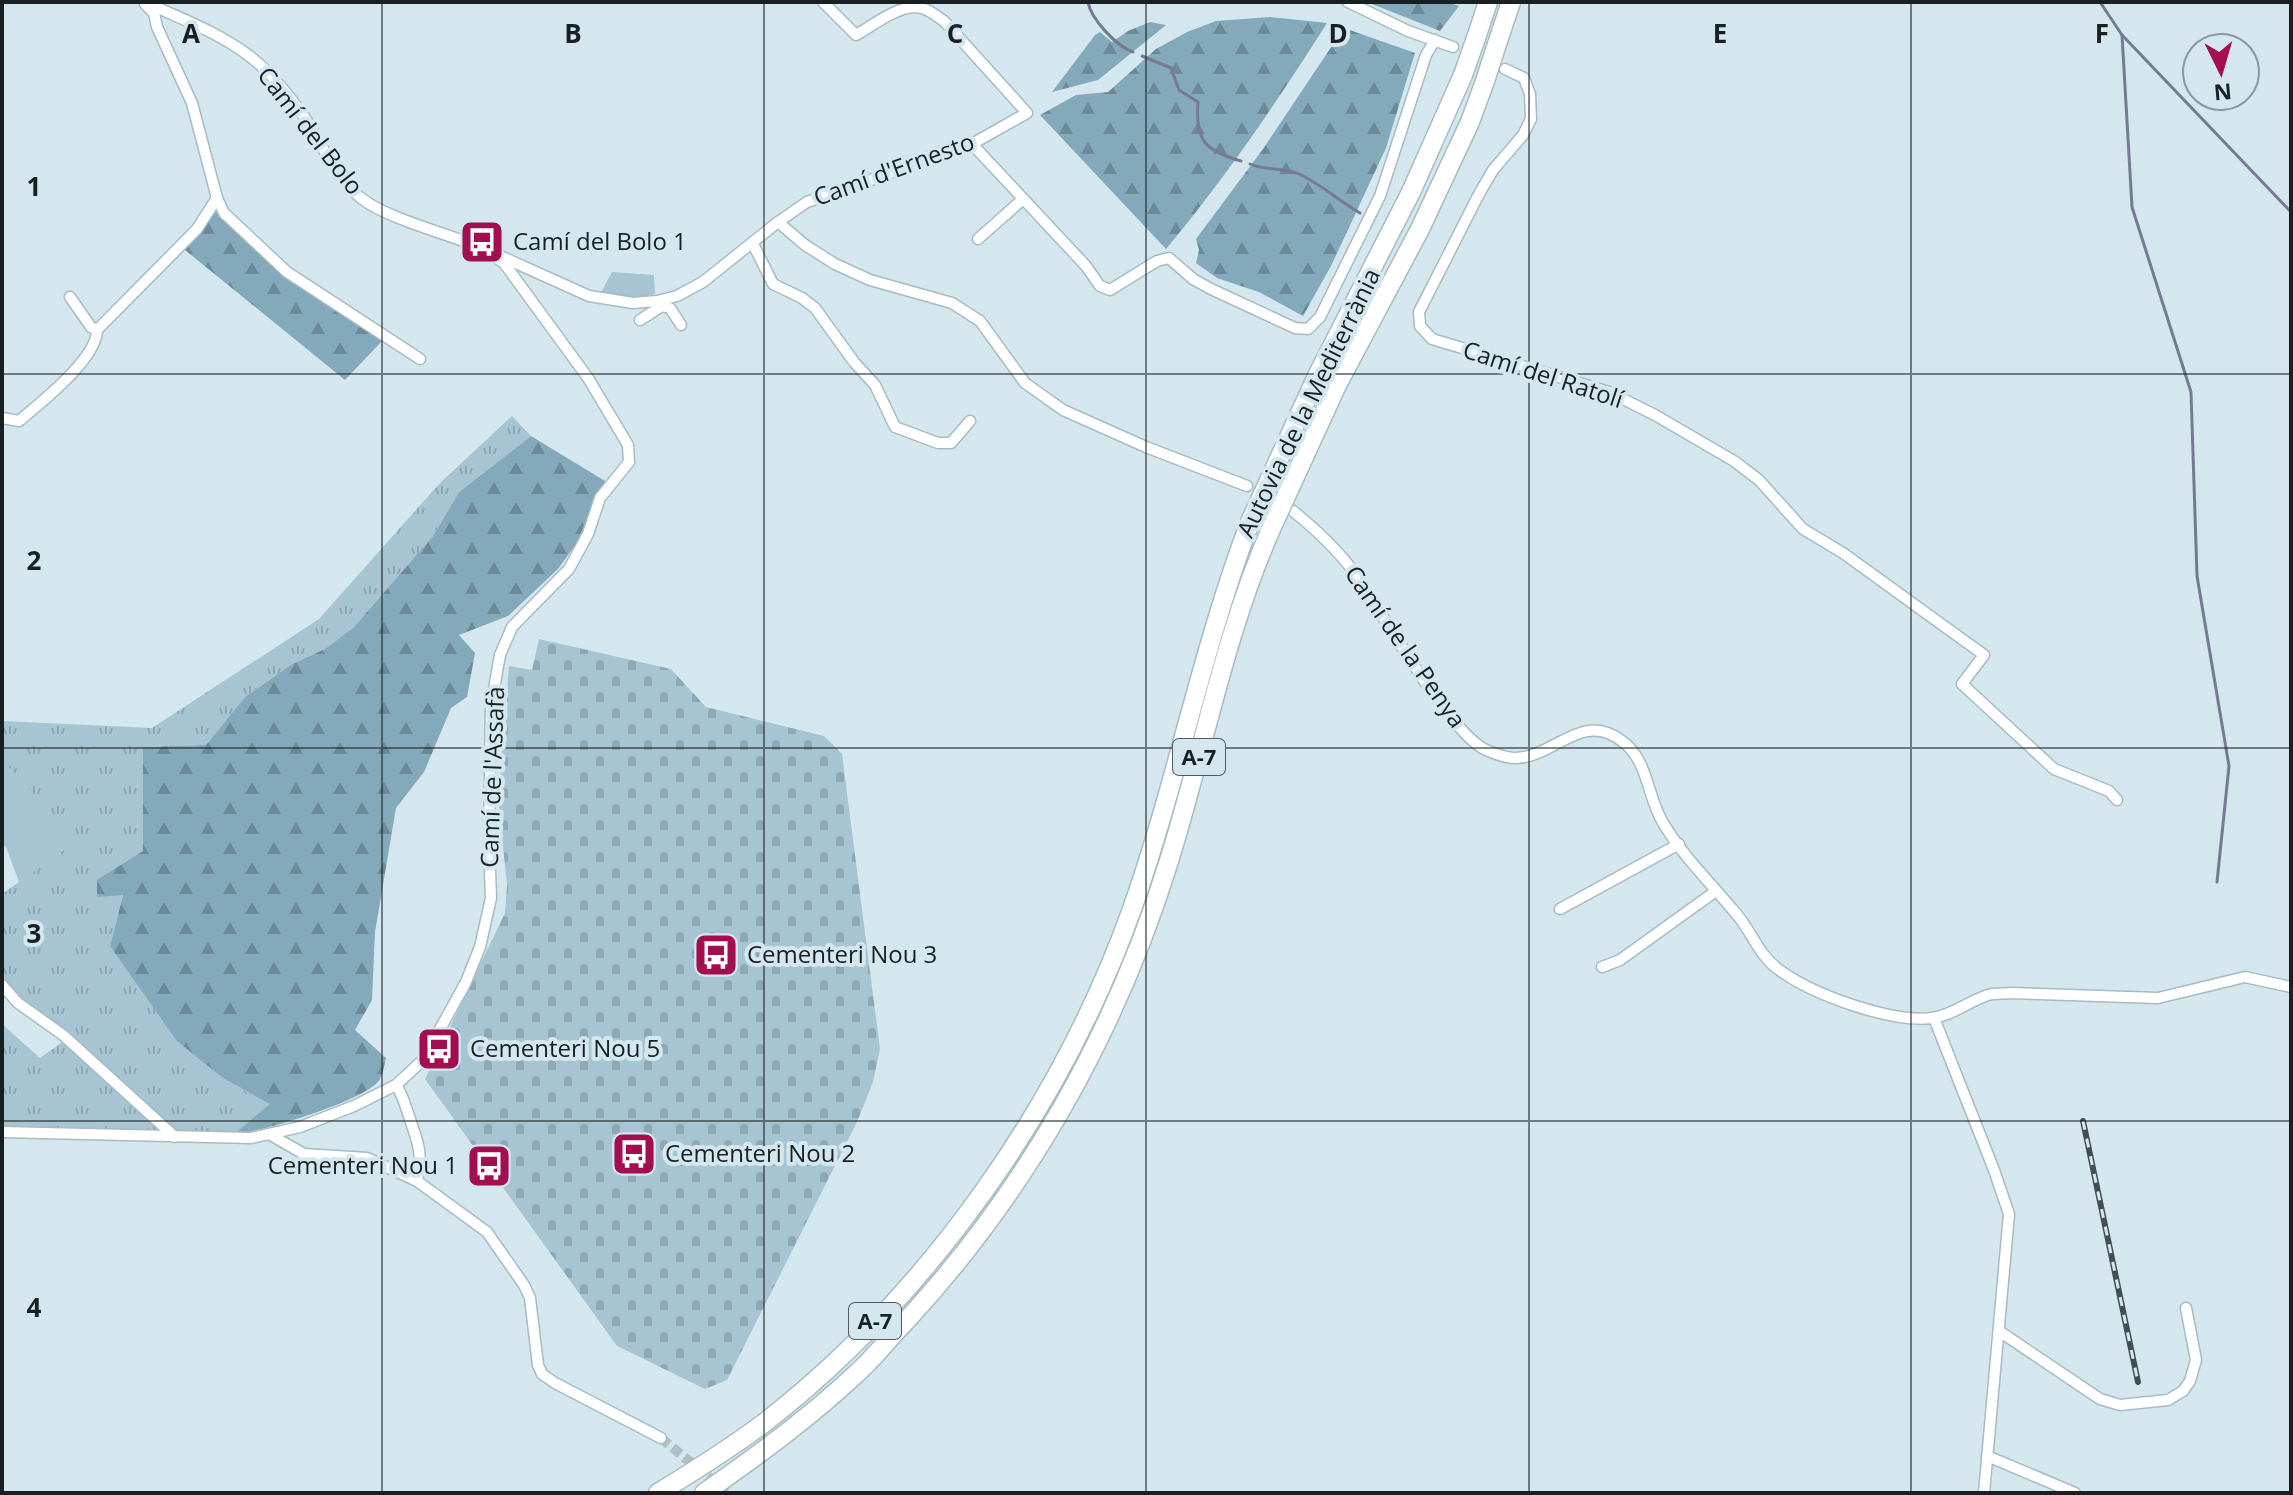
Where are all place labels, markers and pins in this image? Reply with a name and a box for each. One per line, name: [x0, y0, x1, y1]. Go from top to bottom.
bus stop icon: Camí del Bolo 1: [458, 218, 506, 266]
place label: Camí del Bolo 1: [513, 224, 687, 257]
bus stop icon: Cementeri Nou 3: [692, 931, 740, 979]
place label: Cementeri Nou 3: [747, 937, 937, 970]
bus stop icon: Cementeri Nou 5: [415, 1025, 463, 1073]
place label: Cementeri Nou 5: [470, 1031, 660, 1064]
bus stop icon: Cementeri Nou 2: [610, 1130, 658, 1178]
place label: Cementeri Nou 2: [665, 1136, 855, 1169]
bus stop icon: Cementeri Nou 1: [465, 1142, 513, 1190]
place label: Cementeri Nou 1: [268, 1148, 458, 1181]

